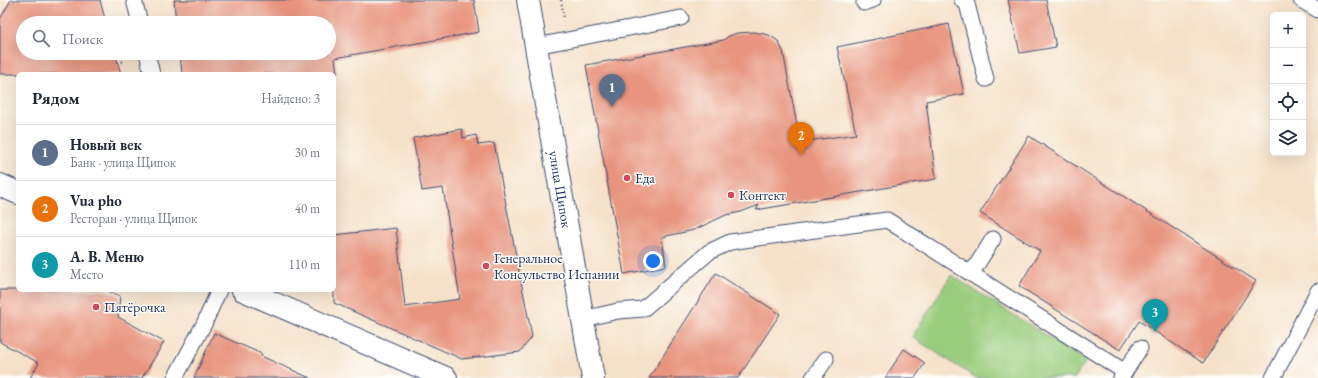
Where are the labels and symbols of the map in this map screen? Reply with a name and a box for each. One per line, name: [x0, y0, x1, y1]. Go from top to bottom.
pin: 1: [599, 74, 625, 107]
pin: 2: [788, 122, 814, 155]
street label: улица Щипок: [545, 149, 576, 230]
place label: Еда: [635, 169, 655, 187]
marker: Еда: [622, 173, 632, 183]
place label: Контект: [739, 186, 786, 204]
marker: Контект: [726, 190, 736, 200]
place label: Генеральное Консульство Испании: [494, 249, 620, 283]
your location: [643, 251, 663, 271]
marker: Генеральное Консульство Испании: [481, 261, 491, 271]
place label: Пятёрочка: [104, 298, 166, 316]
pin: 3: [1142, 299, 1168, 332]
marker: Пятёрочка: [91, 302, 101, 312]

